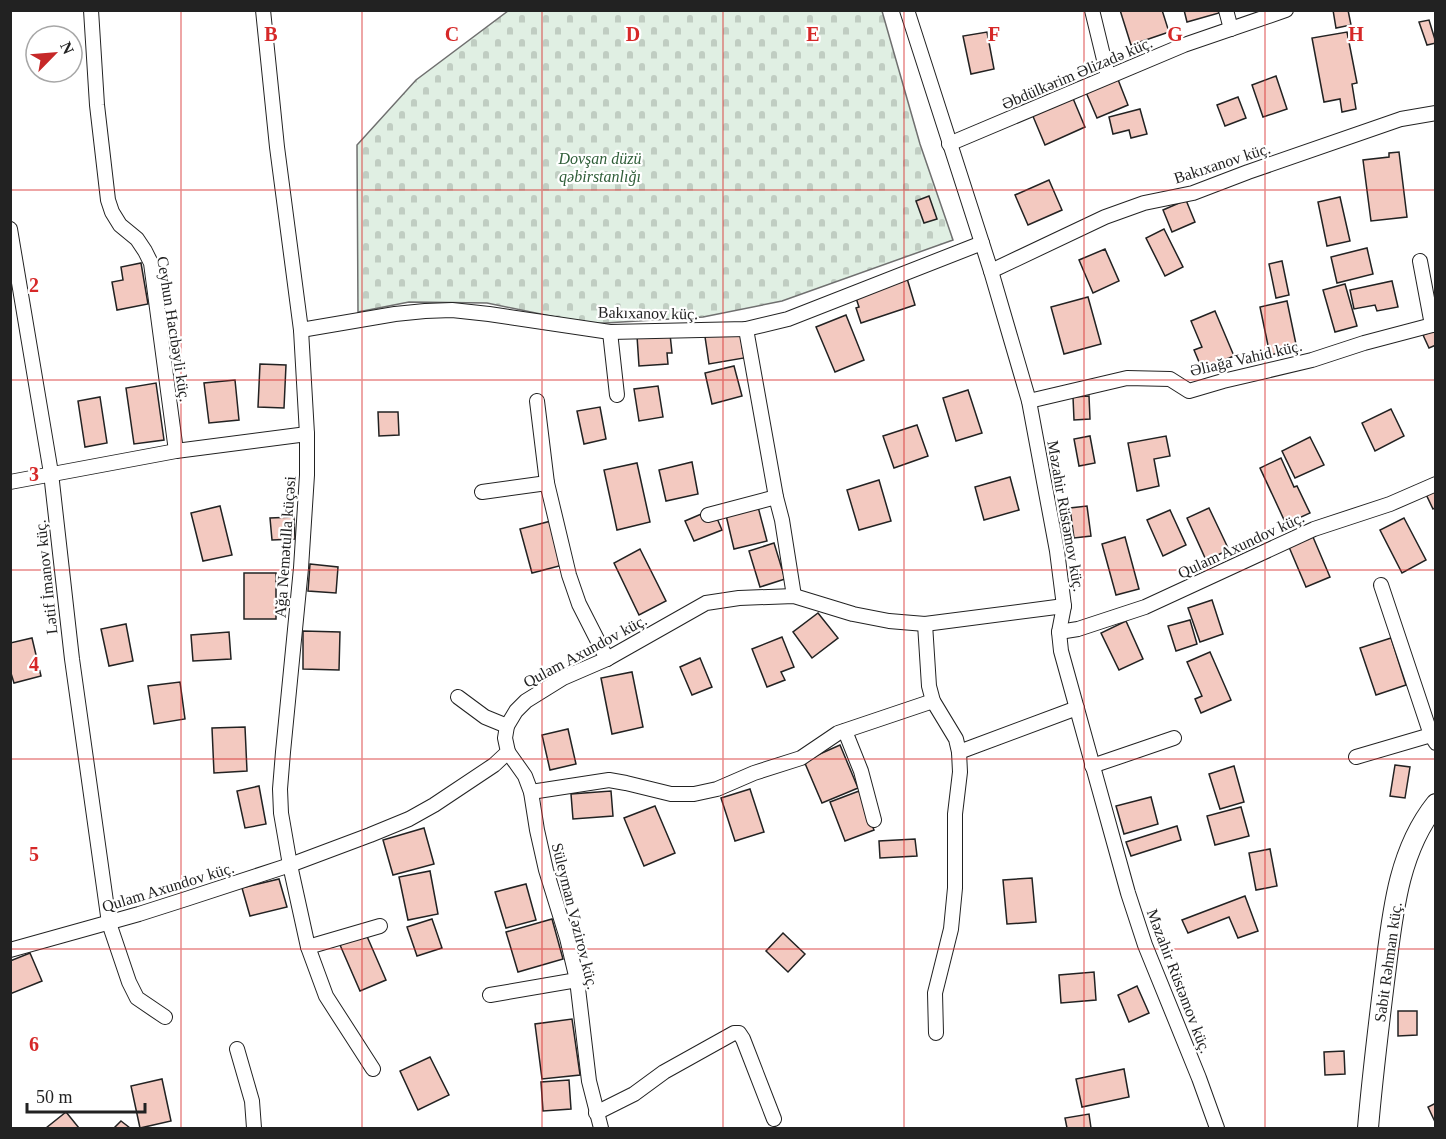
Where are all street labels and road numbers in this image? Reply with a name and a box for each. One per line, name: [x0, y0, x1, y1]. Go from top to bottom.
street label: Əbdülkərim Əlizadə küç.: [999, 33, 1155, 113]
street label: Bakıxanov küç.: [1172, 139, 1273, 188]
street label: Ceyhun Hacıbəyli küç.: [153, 255, 194, 403]
street label: Bakıxanov küç.: [598, 304, 698, 323]
street label: Əliağa Vahid küç.: [1188, 337, 1304, 380]
street label: Məzahir Rüstəmov küç.: [1043, 439, 1088, 593]
street label: Ağa Nemətulla küçəsi: [272, 475, 299, 619]
street label: Qulam Axundov küç.: [1175, 508, 1307, 583]
street label: Lətif İmanov küç.: [32, 519, 61, 635]
street label: Qulam Axundov küç.: [520, 611, 650, 692]
street label: Süleyman Vəzirov küç.: [548, 841, 601, 991]
street label: Qulam Axundov küç.: [100, 859, 236, 916]
street label: Sabit Rəhman küç.: [1371, 901, 1406, 1023]
street label: Məzahir Rüstəmov küç.: [1143, 906, 1214, 1056]

